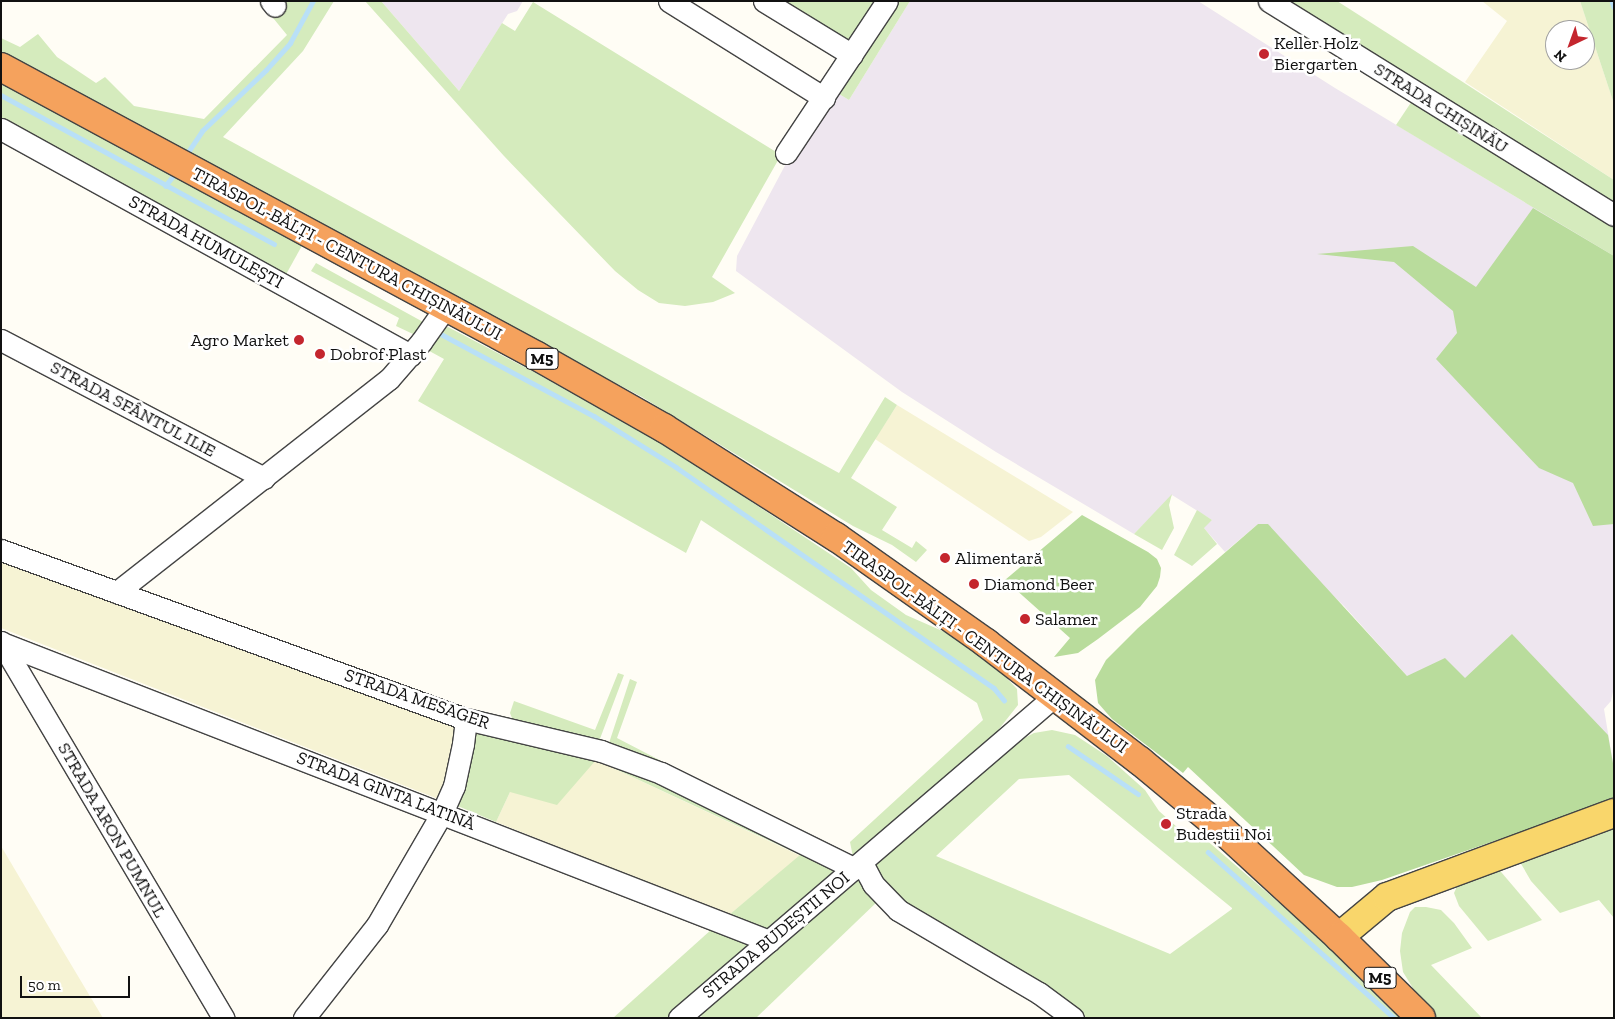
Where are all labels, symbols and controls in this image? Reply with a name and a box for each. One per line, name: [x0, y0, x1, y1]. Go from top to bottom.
north arrow: [1545, 20, 1595, 70]
place label: Keller Holz Biergarten: [1274, 33, 1359, 76]
text: N: [1551, 46, 1570, 66]
marker: Keller Holz Biergarten: [1258, 48, 1270, 60]
street label: STRADA CHIȘINĂU: [1370, 58, 1512, 158]
street label: TIRASPOL-BĂLŢI - CENTURA CHIȘINĂULUI: [188, 163, 506, 345]
street label: STRADA HUMULEȘTI: [125, 190, 287, 294]
place label: Agro Market: [191, 329, 289, 351]
marker: Agro Market: [293, 334, 305, 346]
place label: Dobrof Plast: [330, 343, 427, 365]
road number: M5: [524, 346, 560, 372]
marker: Dobrof Plast: [314, 348, 326, 360]
street label: STRADA SFÂNTUL ILIE: [46, 356, 220, 462]
street label: TIRASPOL-BĂLŢI - CENTURA CHIȘINĂULUI: [838, 536, 1132, 758]
place label: Alimentară: [955, 547, 1042, 569]
marker: Alimentară: [939, 552, 951, 564]
place label: Diamond Beer: [984, 573, 1095, 595]
marker: Diamond Beer: [968, 578, 980, 590]
place label: Salamer: [1035, 608, 1098, 630]
marker: Salamer: [1019, 613, 1031, 625]
street label: STRADA MESAGER: [341, 664, 493, 734]
street label: STRADA ARON PUMNUL: [53, 738, 171, 922]
street label: STRADA GINTA LATINĂ: [293, 747, 479, 835]
place label: Strada Budeștii Noi: [1176, 803, 1271, 846]
marker: Strada Budeștii Noi: [1160, 818, 1172, 830]
street label: STRADA BUDEȘTII NOI: [698, 867, 854, 1003]
road number: M5: [1362, 964, 1398, 991]
scale bar: [22, 966, 132, 998]
text: 50 m: [28, 976, 61, 994]

